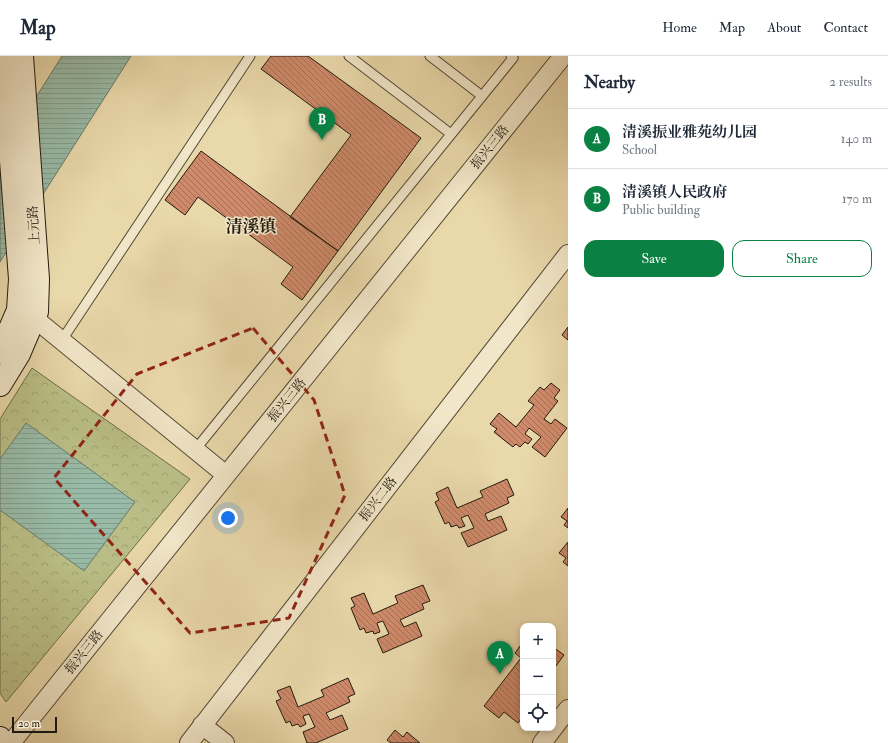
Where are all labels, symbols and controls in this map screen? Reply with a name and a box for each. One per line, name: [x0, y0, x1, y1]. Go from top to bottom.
text: Map: [20, 16, 56, 40]
text: Home: [662, 19, 697, 36]
text: Map: [719, 19, 745, 36]
text: About: [767, 19, 801, 36]
text: Contact: [823, 19, 868, 36]
text: Nearby: [584, 72, 635, 93]
text: 2 results: [829, 74, 872, 90]
pin: B: [309, 107, 335, 140]
street label: 振兴三路: [467, 122, 513, 172]
text: 清溪振业雅苑幼儿园: [622, 123, 757, 142]
text: A: [593, 131, 601, 147]
text: 140 m: [841, 131, 872, 147]
text: School: [622, 142, 657, 158]
text: 清溪镇人民政府: [622, 183, 727, 202]
text: B: [593, 191, 601, 207]
text: 170 m: [842, 191, 872, 207]
text: Public building: [622, 202, 700, 218]
street label: 上元路: [25, 205, 43, 245]
district label: 清溪镇: [226, 216, 277, 237]
button: Save: [584, 240, 724, 277]
button: Share: [732, 240, 872, 277]
street label: 振兴三路: [264, 375, 310, 425]
street label: 振兴二路: [356, 474, 400, 524]
your location: [218, 508, 238, 528]
map controls: [520, 623, 556, 731]
button: +: [520, 623, 556, 659]
street label: 振兴三路: [61, 627, 107, 677]
pin: A: [487, 641, 513, 674]
button: −: [520, 659, 556, 695]
button: locate: [520, 695, 556, 731]
scale bar: [12, 715, 57, 734]
text: 20 m: [18, 717, 40, 730]

